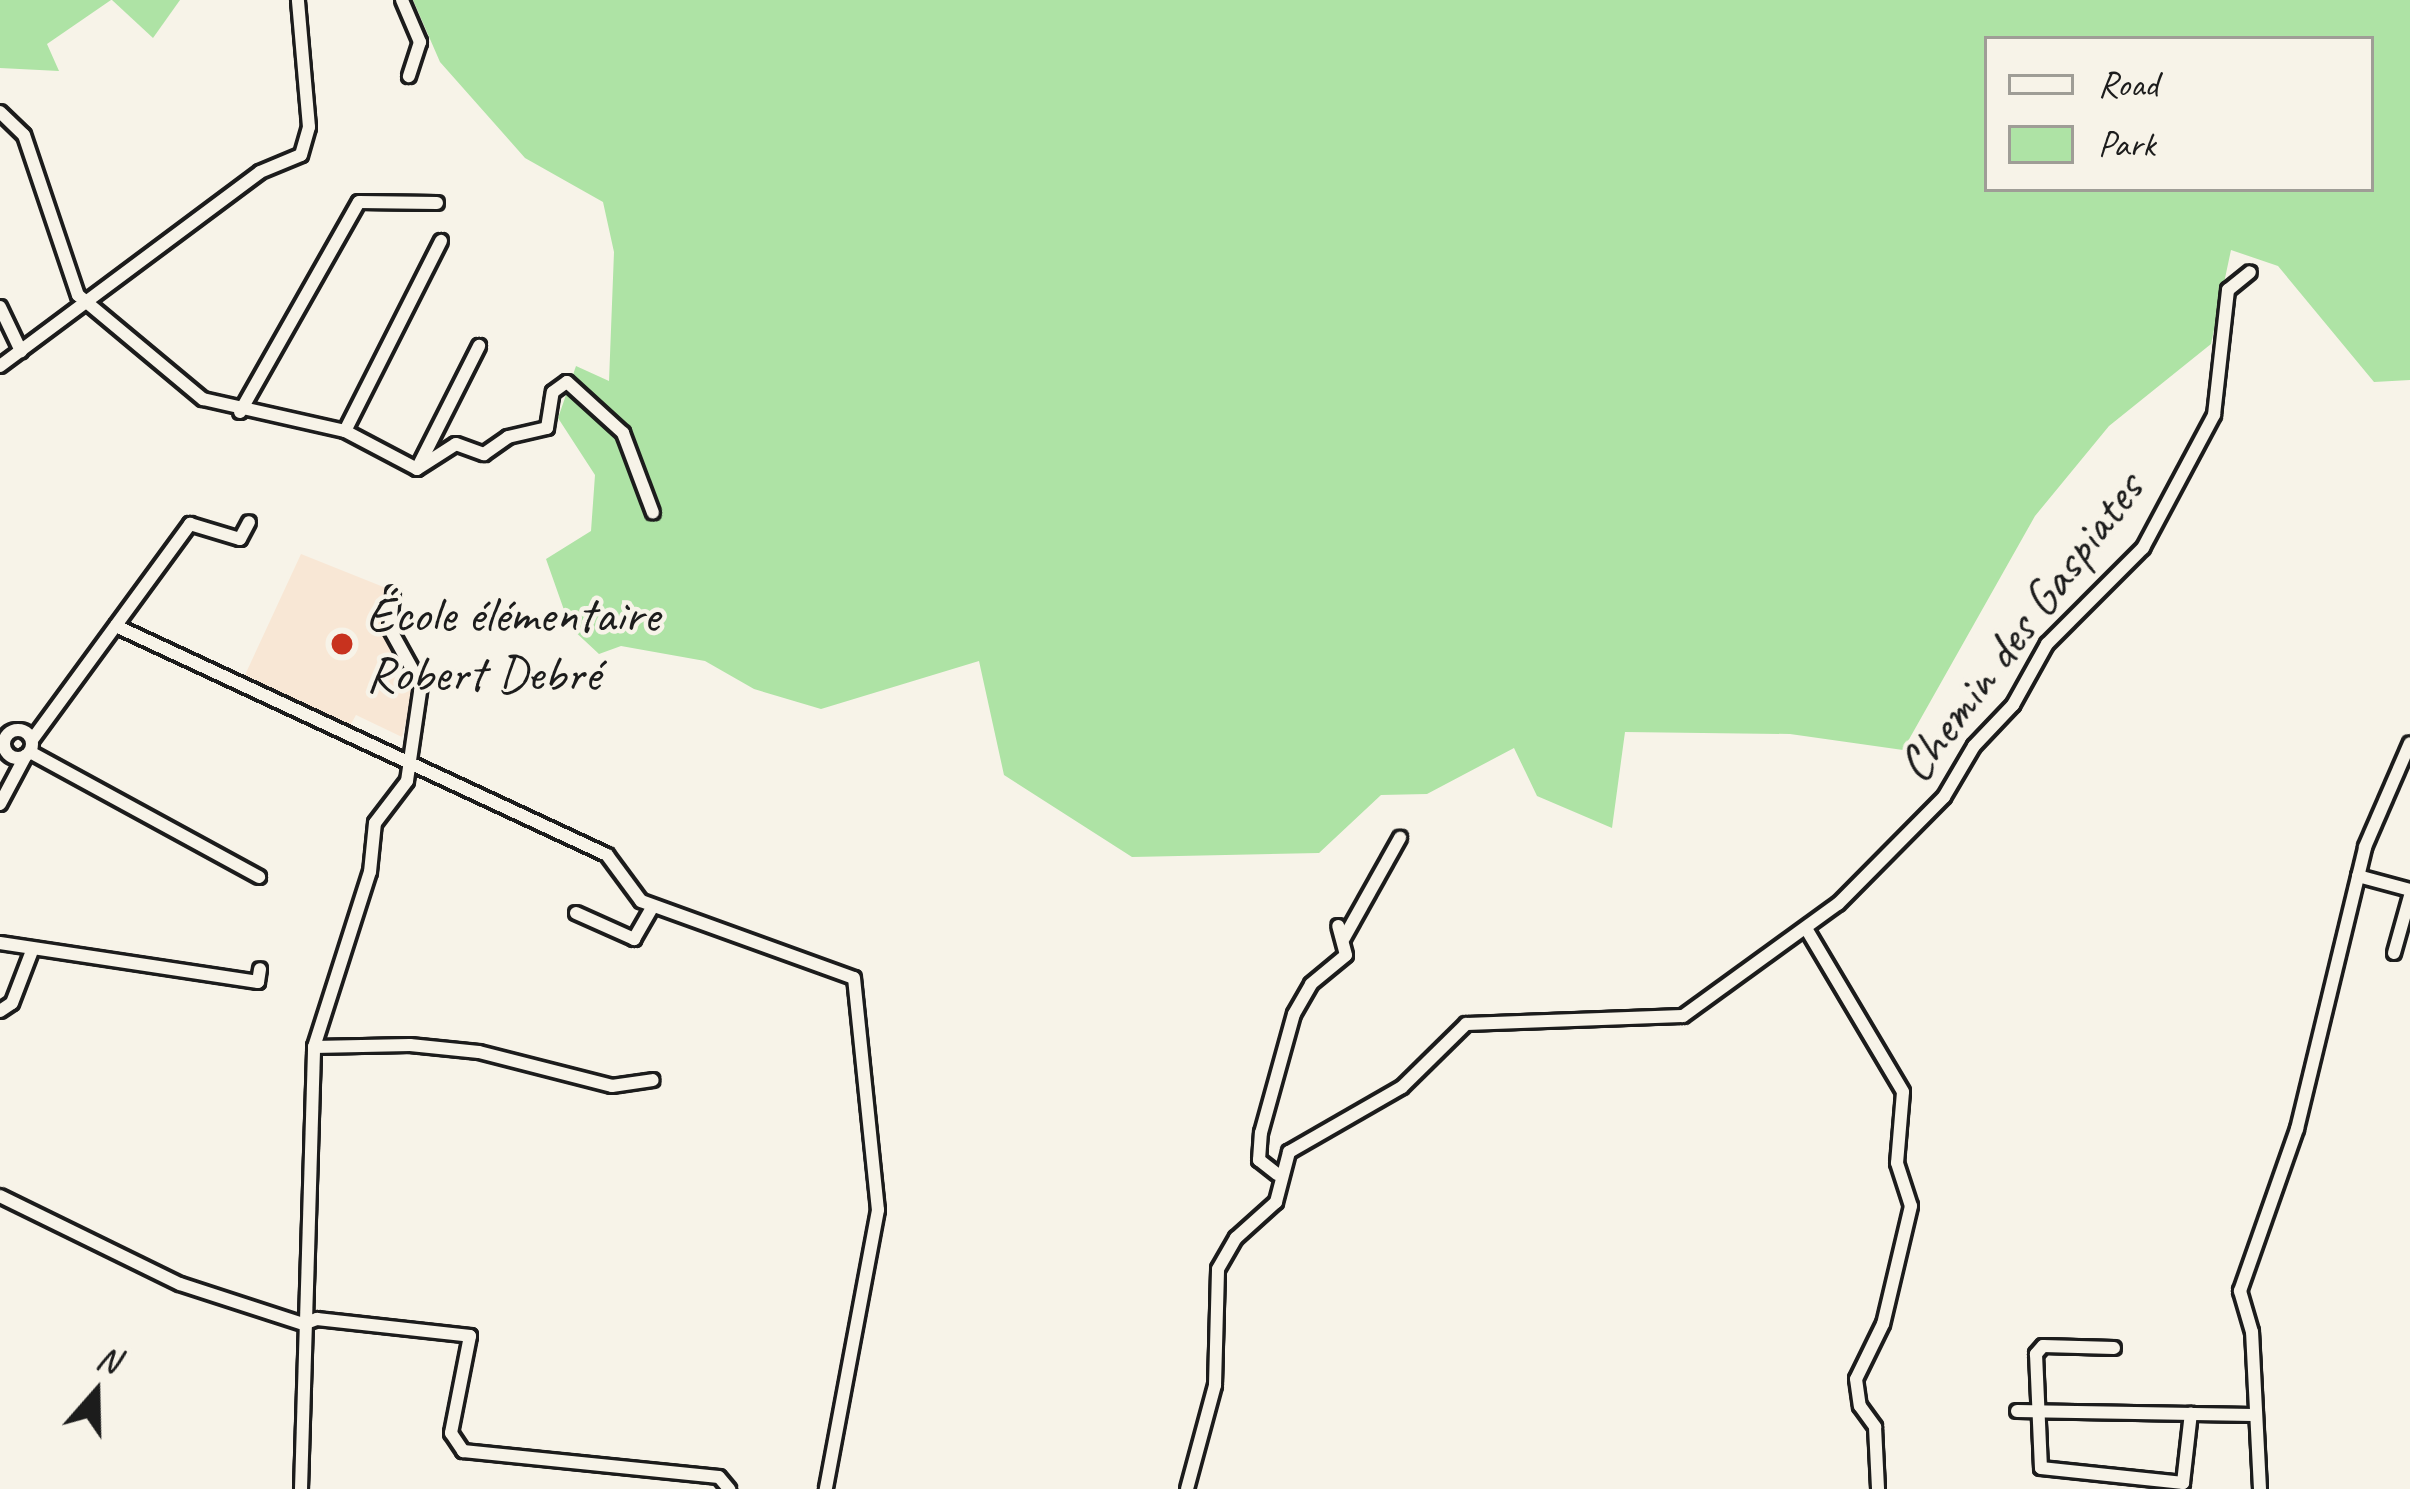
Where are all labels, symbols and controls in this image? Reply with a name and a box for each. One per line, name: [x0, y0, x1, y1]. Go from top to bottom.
legend: [1984, 36, 2374, 192]
text: Road: [2098, 61, 2158, 107]
text: Park: [2098, 121, 2155, 167]
street label: Chemin des Gaspiates: [1884, 460, 2156, 794]
place label: École élémentaire Robert Debré: [366, 584, 659, 704]
marker: École élémentaire Robert Debré: [329, 631, 355, 657]
north arrow: [36, 1333, 156, 1453]
text: N: [92, 1336, 125, 1382]

